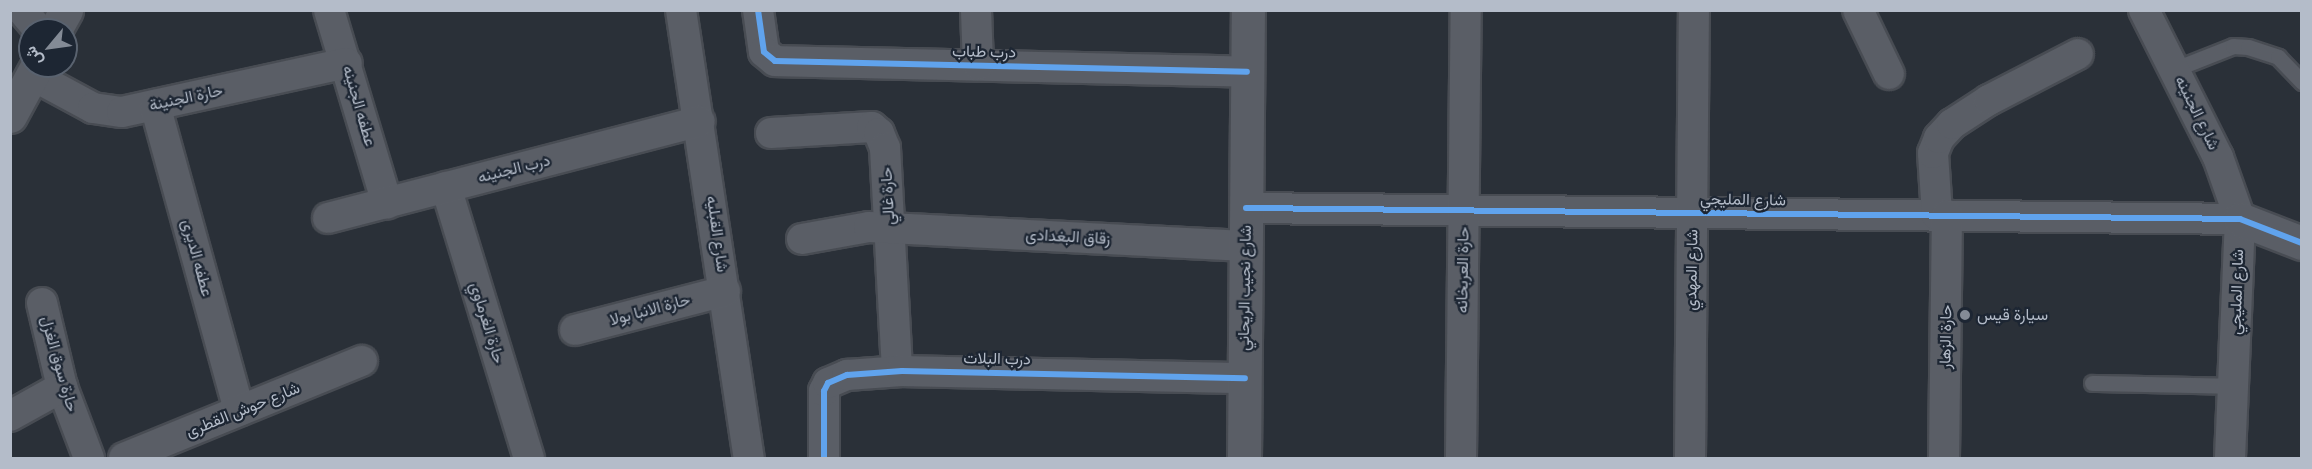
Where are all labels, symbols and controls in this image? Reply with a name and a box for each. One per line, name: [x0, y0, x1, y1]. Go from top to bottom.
north arrow: [18, 18, 78, 78]
street label: درب طباب: [952, 42, 1016, 62]
text: ش: [21, 43, 47, 69]
street label: عطفه الجنينه: [338, 63, 380, 149]
street label: شارع الجنينه: [2171, 73, 2223, 153]
street label: حارة الجنينة: [147, 81, 225, 115]
street label: درب الجنينه: [476, 151, 552, 187]
street label: حارة غالي: [877, 167, 899, 225]
street label: شارع المليجي: [1700, 190, 1786, 210]
street label: شارع القبليه: [702, 194, 732, 274]
street label: عطفه الديرى: [177, 217, 217, 299]
street label: زقاق البغدادى: [1025, 225, 1111, 249]
street label: شارع نجيب الريحاني: [1234, 225, 1256, 351]
street label: حارة العربخانه: [1453, 227, 1473, 313]
street label: شارع المهدي: [1682, 229, 1702, 311]
street label: شارع المليجي: [2226, 249, 2248, 335]
street label: حارة الغرماوي: [466, 280, 508, 366]
street label: حارة الانبا بولا: [608, 290, 692, 330]
street label: حارة الزهار: [1936, 305, 1956, 369]
place label: سيارة قيس: [1977, 305, 2048, 325]
marker: سيارة قيس: [1958, 308, 1972, 322]
street label: حارة سوق الغزل: [36, 314, 82, 414]
street label: درب البلات: [963, 349, 1031, 369]
street label: شارع حوش القطرى: [183, 378, 303, 442]

